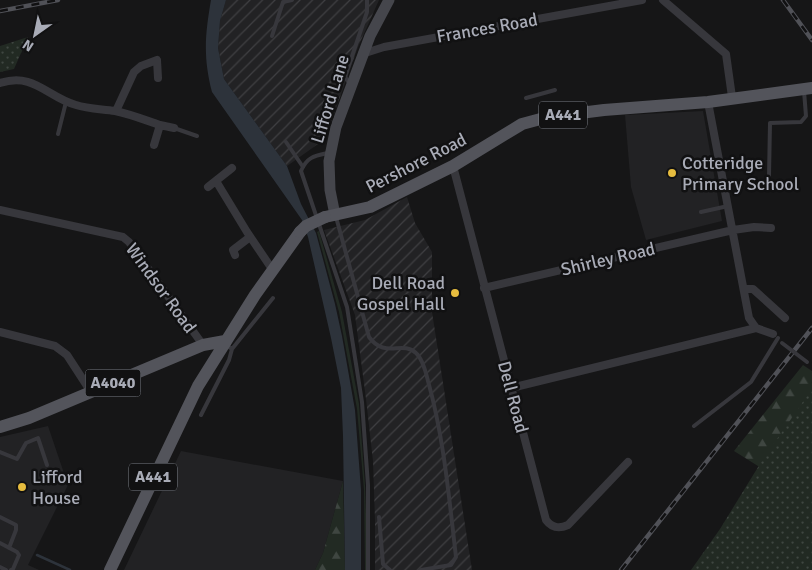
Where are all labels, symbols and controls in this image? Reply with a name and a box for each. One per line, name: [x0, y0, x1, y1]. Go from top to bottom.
street label: Frances Road: [435, 8, 539, 48]
north arrow: [10, 10, 60, 60]
text: N: [19, 36, 37, 55]
street label: Lifford Lane: [306, 52, 354, 146]
road number: A441: [539, 102, 587, 128]
street label: Pershore Road: [362, 128, 470, 198]
place label: Cotteridge Primary School: [682, 152, 799, 195]
marker: Cotteridge Primary School: [666, 167, 678, 179]
street label: Shirley Road: [559, 237, 657, 281]
street label: Windsor Road: [121, 239, 201, 337]
place label: Dell Road Gospel Hall: [357, 272, 445, 315]
marker: Dell Road Gospel Hall: [449, 287, 461, 299]
street label: Dell Road: [493, 359, 533, 435]
road number: A4040: [86, 369, 140, 396]
road number: A441: [129, 464, 177, 491]
place label: Lifford House: [32, 466, 83, 509]
marker: Lifford House: [16, 481, 28, 493]

